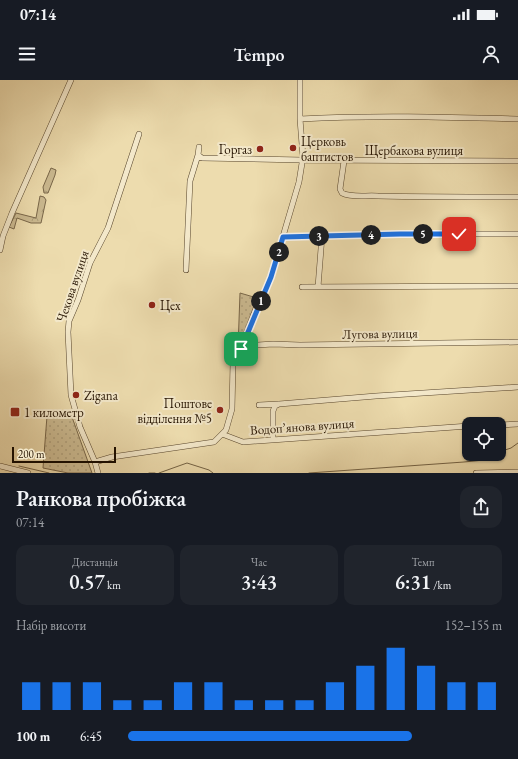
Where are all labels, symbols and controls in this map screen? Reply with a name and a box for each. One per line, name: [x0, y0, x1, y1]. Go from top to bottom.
text: 07:14: [20, 5, 56, 24]
icon: menu: [16, 43, 38, 65]
text: Tempo: [234, 43, 285, 66]
icon: person: [480, 43, 502, 65]
place label: Церковь баптистов: [301, 133, 354, 165]
place label: Горгаз: [219, 141, 252, 158]
street label: Щербакова вулиця: [365, 142, 463, 159]
marker: Церковь баптистов: [288, 143, 298, 153]
marker: Горгаз: [255, 144, 265, 154]
pin: [442, 217, 476, 251]
icon: check: [448, 223, 470, 245]
pin: 5: [413, 224, 433, 244]
pin: 4: [361, 225, 381, 245]
pin: 3: [309, 226, 329, 246]
text: 5: [420, 227, 426, 241]
text: 4: [368, 228, 374, 242]
text: 3: [316, 229, 322, 243]
pin: 2: [269, 242, 289, 262]
text: 2: [276, 245, 282, 259]
street label: Чехова вулиця: [52, 248, 93, 324]
pin: 1: [251, 291, 271, 311]
text: 1: [258, 294, 264, 308]
place label: Цех: [160, 297, 181, 314]
marker: Цех: [147, 300, 157, 310]
street label: Лугова вулиця: [342, 324, 418, 343]
pin: [224, 332, 258, 366]
icon: arrive: [230, 338, 252, 360]
place label: Zigana: [84, 387, 119, 404]
marker: Zigana: [71, 390, 81, 400]
place label: Поштове відділення №5: [137, 395, 212, 427]
place label: 1 километр: [24, 404, 84, 421]
marker: Поштове відділення №5: [215, 405, 225, 415]
marker: 1 километр: [9, 406, 21, 418]
street label: Водоп’янова вулиця: [249, 414, 355, 439]
map controls: [462, 417, 506, 461]
button: locate: [462, 417, 506, 461]
scale bar: [12, 445, 116, 464]
text: 200 m: [18, 447, 45, 461]
text: Ранкова пробіжка: [16, 484, 186, 513]
button: share: [460, 486, 502, 528]
text: 07:14: [16, 514, 44, 531]
text: Дистанція: [72, 555, 118, 569]
text: Час: [251, 555, 267, 569]
text: Темп: [412, 555, 434, 569]
text: 0.57: [69, 569, 105, 595]
text: 3:43: [241, 569, 277, 595]
text: 6:31: [395, 569, 431, 595]
text: km: [105, 578, 121, 592]
text: /km: [431, 578, 451, 592]
text: Набір висоти: [16, 617, 86, 634]
text: 152–155 m: [445, 617, 502, 634]
text: 100 m: [16, 728, 50, 745]
text: 6:45: [80, 728, 102, 745]

